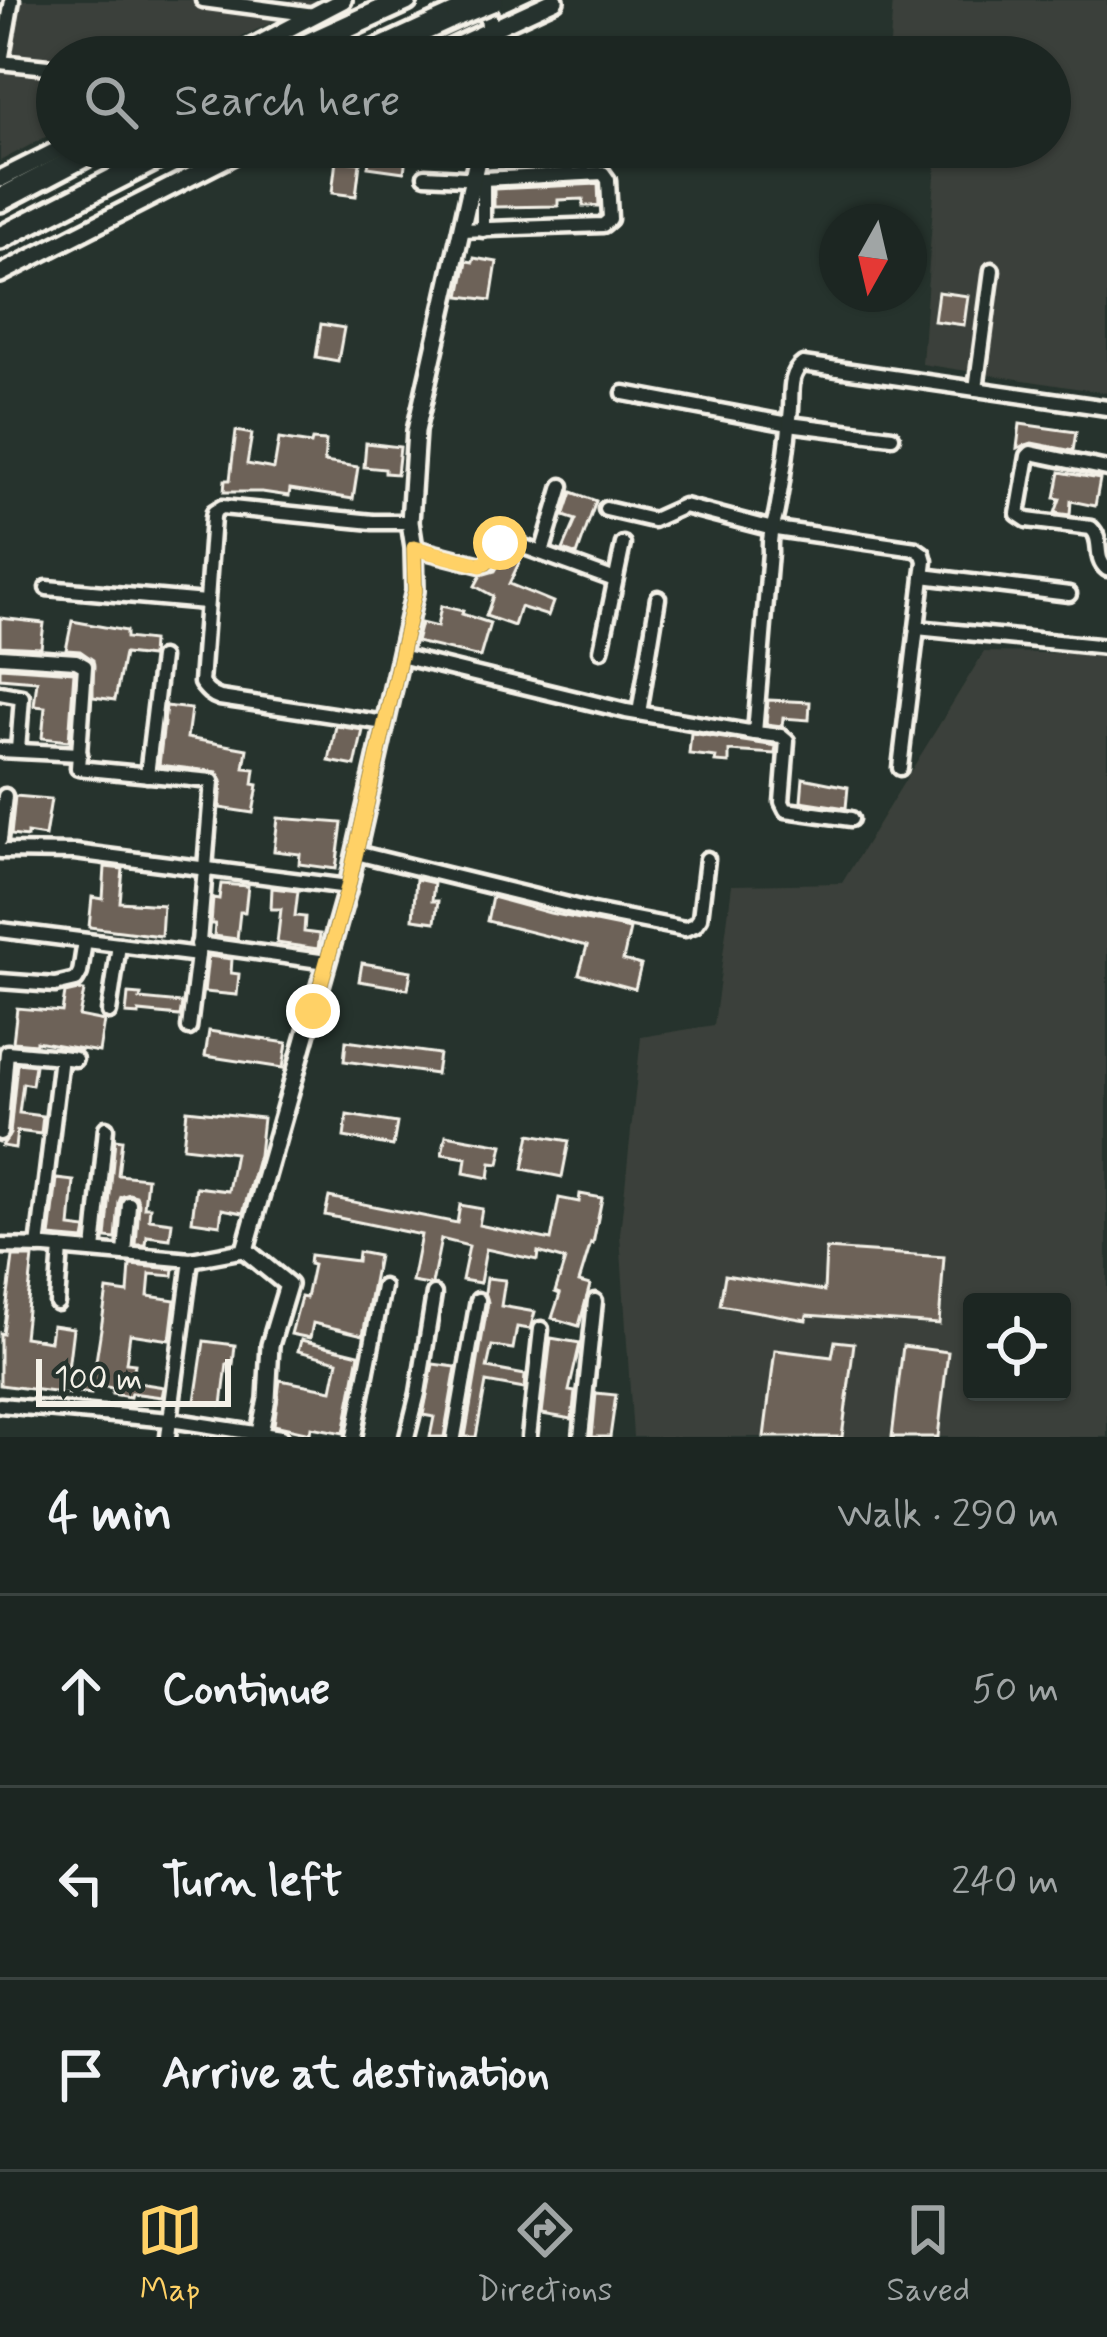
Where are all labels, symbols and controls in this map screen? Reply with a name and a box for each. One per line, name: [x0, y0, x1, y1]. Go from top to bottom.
search box: [36, 36, 1071, 168]
icon: search: [78, 69, 144, 135]
text: Search here: [174, 73, 401, 132]
north arrow: [819, 204, 927, 312]
route start: [473, 516, 527, 570]
route end: [286, 984, 340, 1038]
map controls: [963, 1293, 1071, 1401]
button: locate: [963, 1293, 1071, 1401]
scale bar: [36, 1353, 231, 1406]
text: 100 m: [54, 1358, 143, 1402]
text: 4 min: [48, 1482, 172, 1548]
text: Walk · 290 m: [837, 1490, 1059, 1541]
icon: ahead: [48, 1658, 114, 1724]
text: Continue: [162, 1661, 330, 1720]
text: 50 m: [972, 1665, 1059, 1716]
icon: left: [48, 1850, 114, 1916]
text: Turn left: [162, 1853, 342, 1912]
text: 240 m: [951, 1857, 1059, 1908]
icon: arrive: [48, 2042, 114, 2108]
text: Arrive at destination: [162, 2045, 550, 2104]
tab: Map: [137, 2197, 203, 2313]
tab: Directions: [477, 2197, 613, 2313]
tab: Saved: [887, 2197, 970, 2313]

